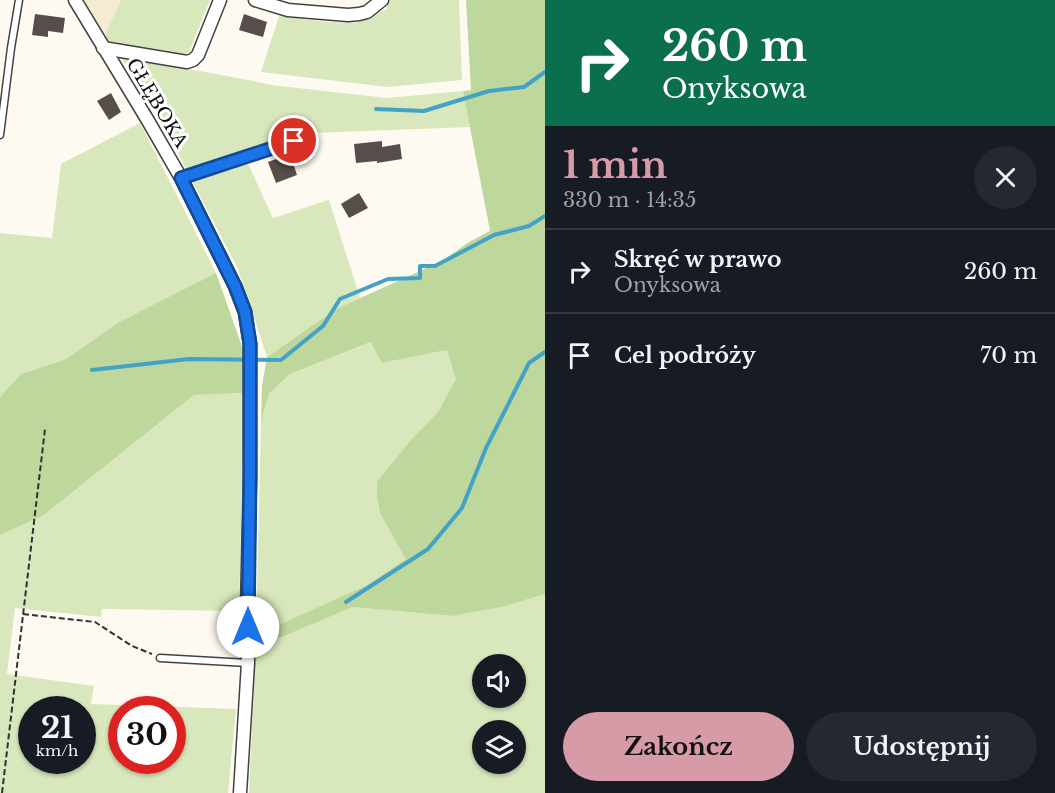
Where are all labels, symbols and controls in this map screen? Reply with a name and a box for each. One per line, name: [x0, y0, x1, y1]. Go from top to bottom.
text: 260 m: [662, 20, 807, 72]
icon: right: [563, 24, 641, 102]
street label: GŁĘBOKA: [122, 54, 193, 153]
text: Onyksowa: [662, 72, 806, 105]
pin: [268, 115, 319, 166]
icon: arrive: [277, 124, 310, 157]
text: 1 min: [563, 143, 667, 188]
button: close: [974, 146, 1037, 209]
text: 330 m · 14:35: [563, 188, 696, 212]
text: Skręć w prawo: [614, 246, 781, 273]
icon: right: [563, 255, 596, 288]
text: 260 m: [964, 258, 1037, 285]
text: Onyksowa: [614, 273, 721, 297]
icon: arrive: [563, 339, 596, 372]
text: Cel podróży: [614, 342, 756, 369]
text: 70 m: [980, 342, 1037, 369]
position arrow: [216, 595, 280, 659]
map controls: [472, 654, 526, 774]
button: sound: [472, 654, 526, 708]
speed limit sign: 30: [108, 696, 186, 774]
text: 21: [41, 709, 73, 746]
button: Zakończ: [563, 712, 794, 781]
button: Udostępnij: [806, 712, 1037, 781]
button: layers: [472, 720, 526, 774]
text: km/h: [36, 741, 78, 760]

